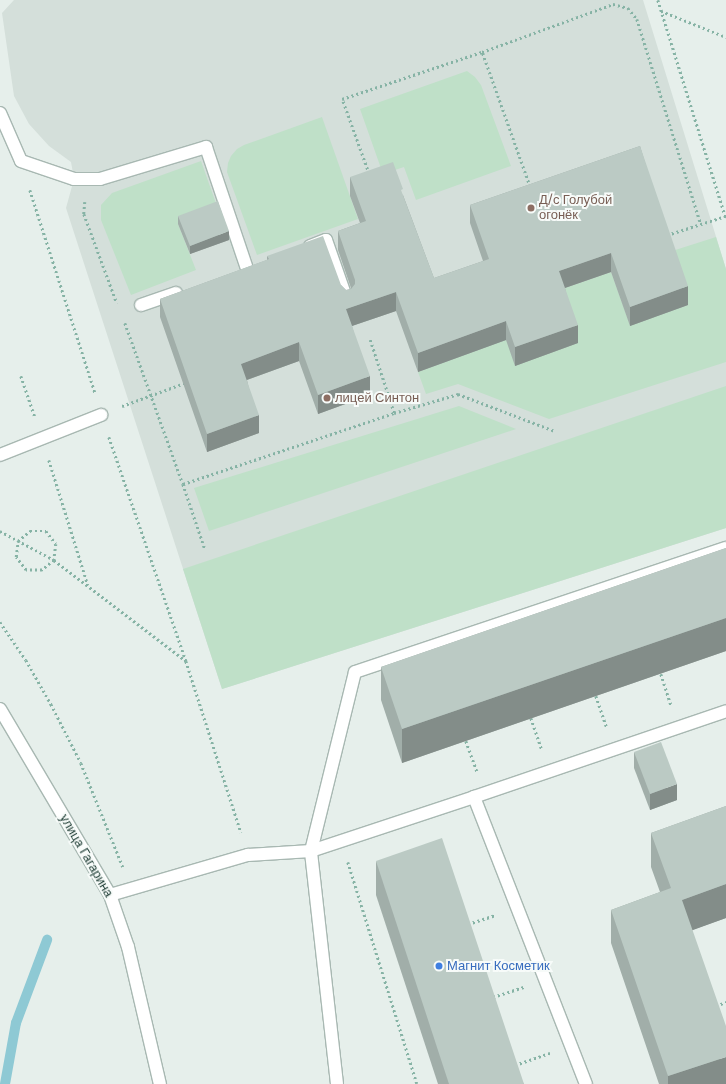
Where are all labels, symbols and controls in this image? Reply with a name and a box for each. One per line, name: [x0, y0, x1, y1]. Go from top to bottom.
place label: Д/с Голубой огонёк: [539, 193, 612, 224]
marker: Д/с Голубой огонёк: [526, 203, 536, 213]
place label: лицей Синтон: [335, 390, 419, 406]
marker: лицей Синтон: [322, 393, 332, 403]
street label: улица Гагарина: [56, 812, 116, 900]
place label: Магнит Косметик: [447, 958, 550, 974]
marker: Магнит Косметик: [434, 961, 444, 971]

